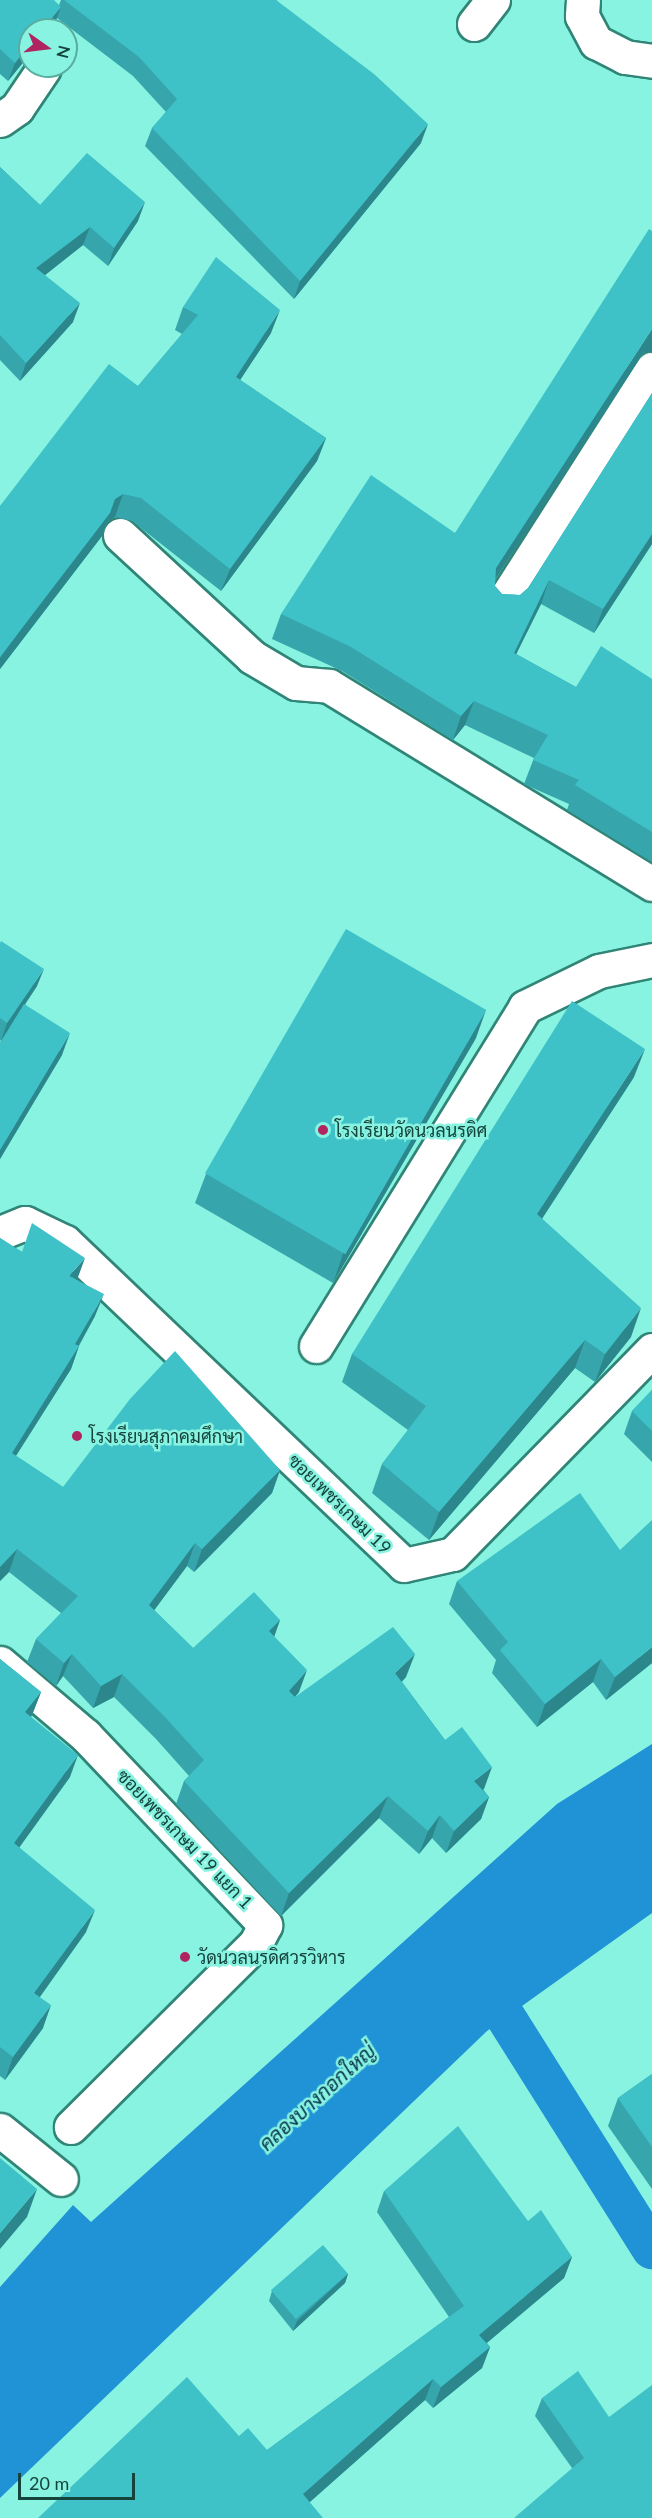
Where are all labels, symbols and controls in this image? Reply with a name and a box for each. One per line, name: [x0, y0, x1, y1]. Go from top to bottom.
north arrow: [18, 18, 78, 78]
text: N: [53, 44, 75, 60]
place label: โรงเรียนวัดนวลนรดิศ: [335, 1119, 487, 1141]
marker: โรงเรียนวัดนวลนรดิศ: [316, 1123, 330, 1137]
place label: โรงเรียนสุภาคมศึกษา: [89, 1425, 243, 1447]
marker: โรงเรียนสุภาคมศึกษา: [70, 1429, 84, 1443]
street label: ซอยเพชรเกษม 19: [284, 1449, 396, 1559]
street label: ซอยเพชรเกษม 19 แยก 1: [113, 1765, 257, 1913]
place label: วัดนวลนรดิศวรวิหาร: [197, 1946, 346, 1968]
marker: วัดนวลนรดิศวรวิหาร: [178, 1950, 192, 1964]
water label: คลองบางกอกใหญ่: [254, 2039, 380, 2155]
scale bar: [21, 2461, 138, 2499]
text: 20 m: [29, 2472, 69, 2494]

